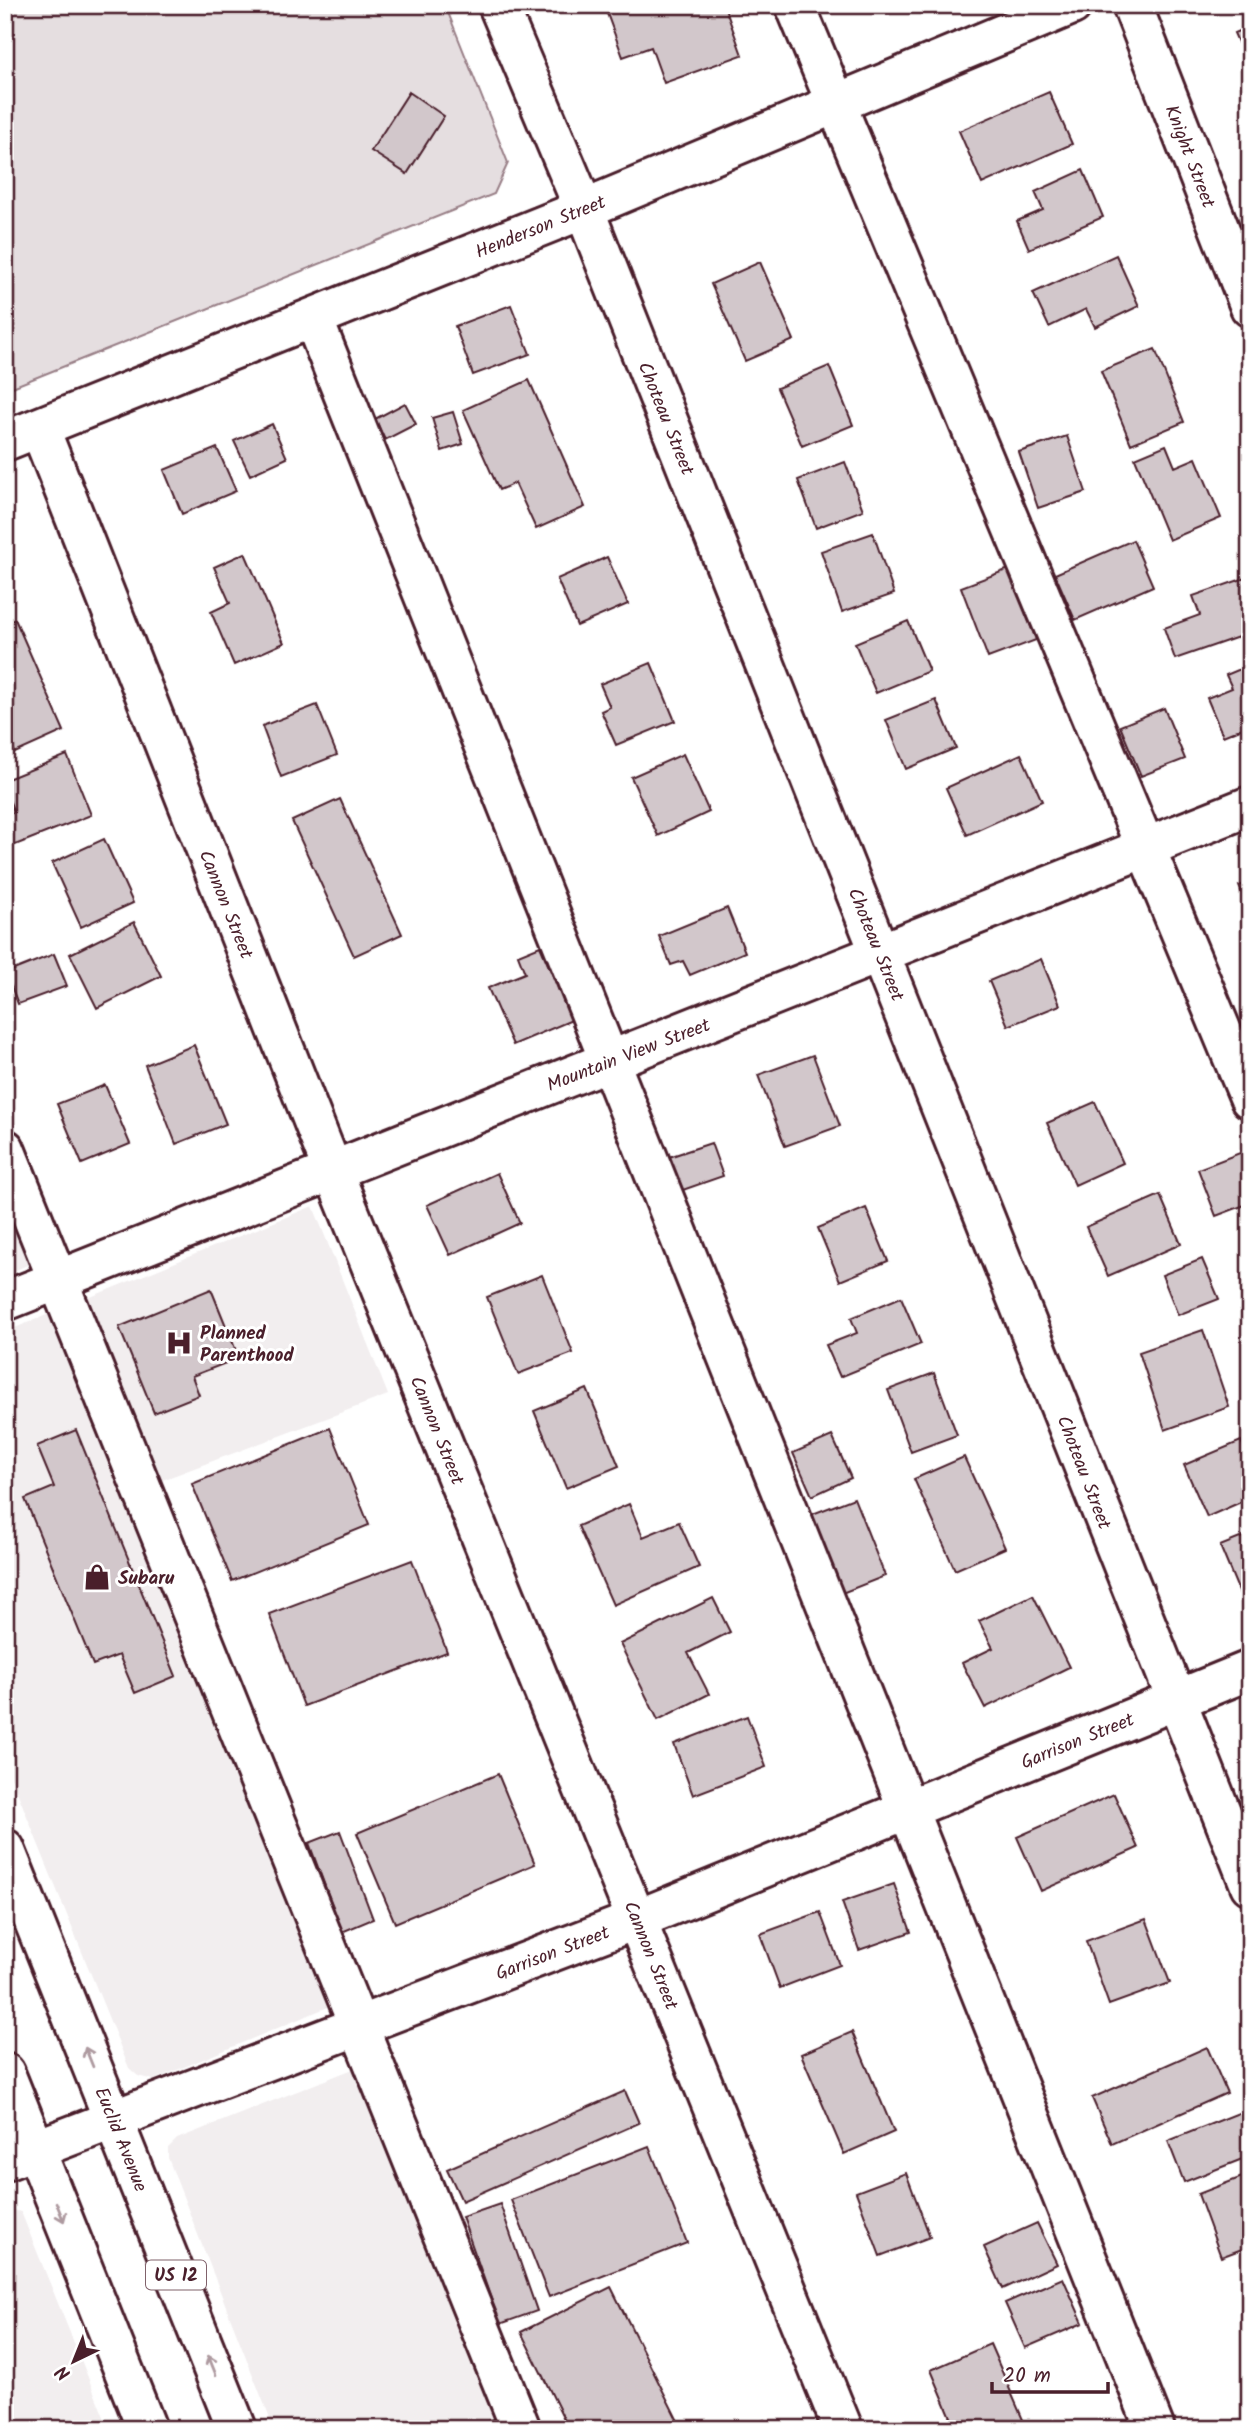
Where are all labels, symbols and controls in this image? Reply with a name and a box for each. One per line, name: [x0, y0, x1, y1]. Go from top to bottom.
street label: Knight Street: [1156, 101, 1223, 213]
street label: Henderson Street: [471, 188, 611, 268]
street label: Choteau Street: [629, 358, 702, 481]
street label: Cannon Street: [190, 846, 261, 964]
street label: Choteau Street: [839, 884, 912, 1007]
street label: Mountain View Street: [543, 1011, 716, 1101]
place label: Planned Parenthood: [200, 1319, 294, 1371]
hospital icon: Planned Parenthood: [164, 1328, 194, 1358]
street label: Cannon Street: [401, 1372, 472, 1490]
street label: Choteau Street: [1048, 1411, 1119, 1535]
shop icon: Subaru: [82, 1562, 112, 1592]
place label: Subaru: [118, 1564, 175, 1594]
street label: Garrison Street: [1016, 1705, 1140, 1778]
street label: Cannon Street: [615, 1897, 686, 2015]
street label: Garrison Street: [491, 1918, 615, 1989]
one-way arrow: [82, 2047, 95, 2068]
street label: Euclid Avenue: [85, 2083, 155, 2197]
one-way arrow: [55, 2201, 68, 2223]
road number: US 12: [146, 2260, 206, 2290]
north arrow: [38, 2326, 108, 2396]
scale bar: [992, 2350, 1108, 2394]
one-way arrow: [205, 2355, 218, 2377]
text: N: [49, 2357, 78, 2387]
text: 20 m: [1003, 2360, 1051, 2393]

